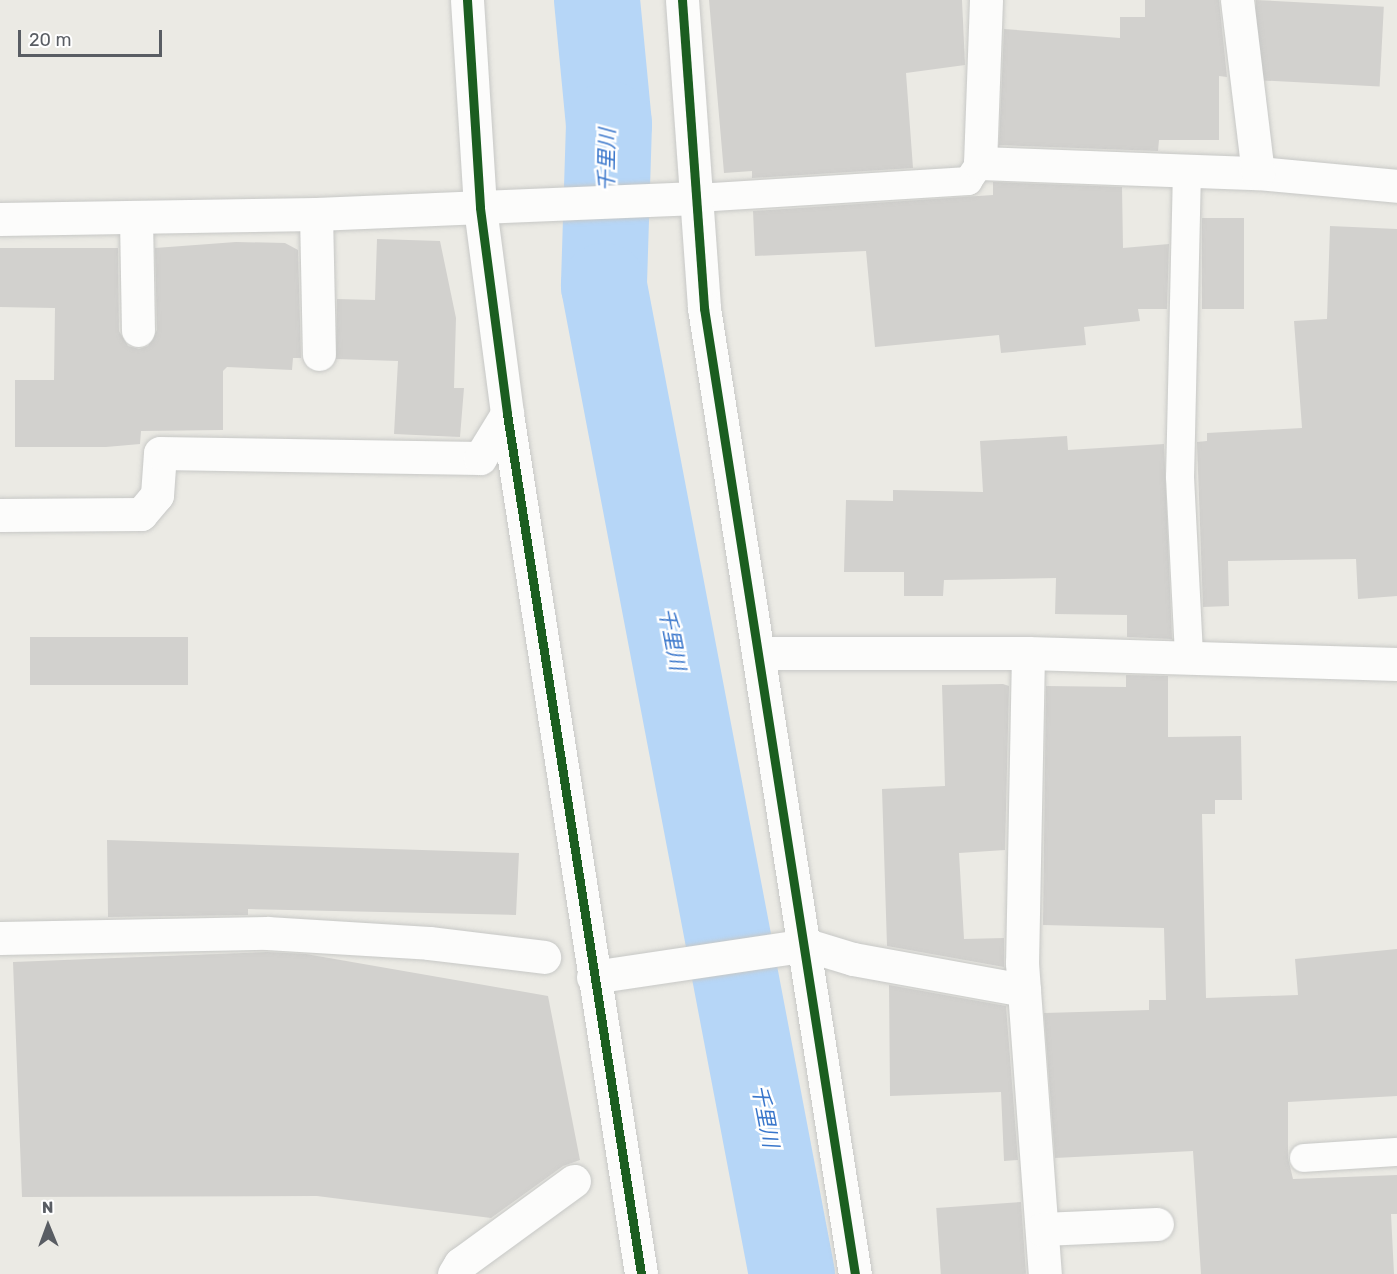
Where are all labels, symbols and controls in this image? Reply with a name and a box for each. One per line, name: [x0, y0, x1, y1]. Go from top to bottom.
scale bar: [21, 18, 165, 56]
text: 20 m: [29, 29, 71, 51]
water label: 千里川: [594, 128, 620, 192]
water label: 千里川: [654, 606, 690, 672]
water label: 千里川: [747, 1083, 783, 1149]
north arrow: [18, 1196, 78, 1256]
text: N: [42, 1198, 54, 1217]

